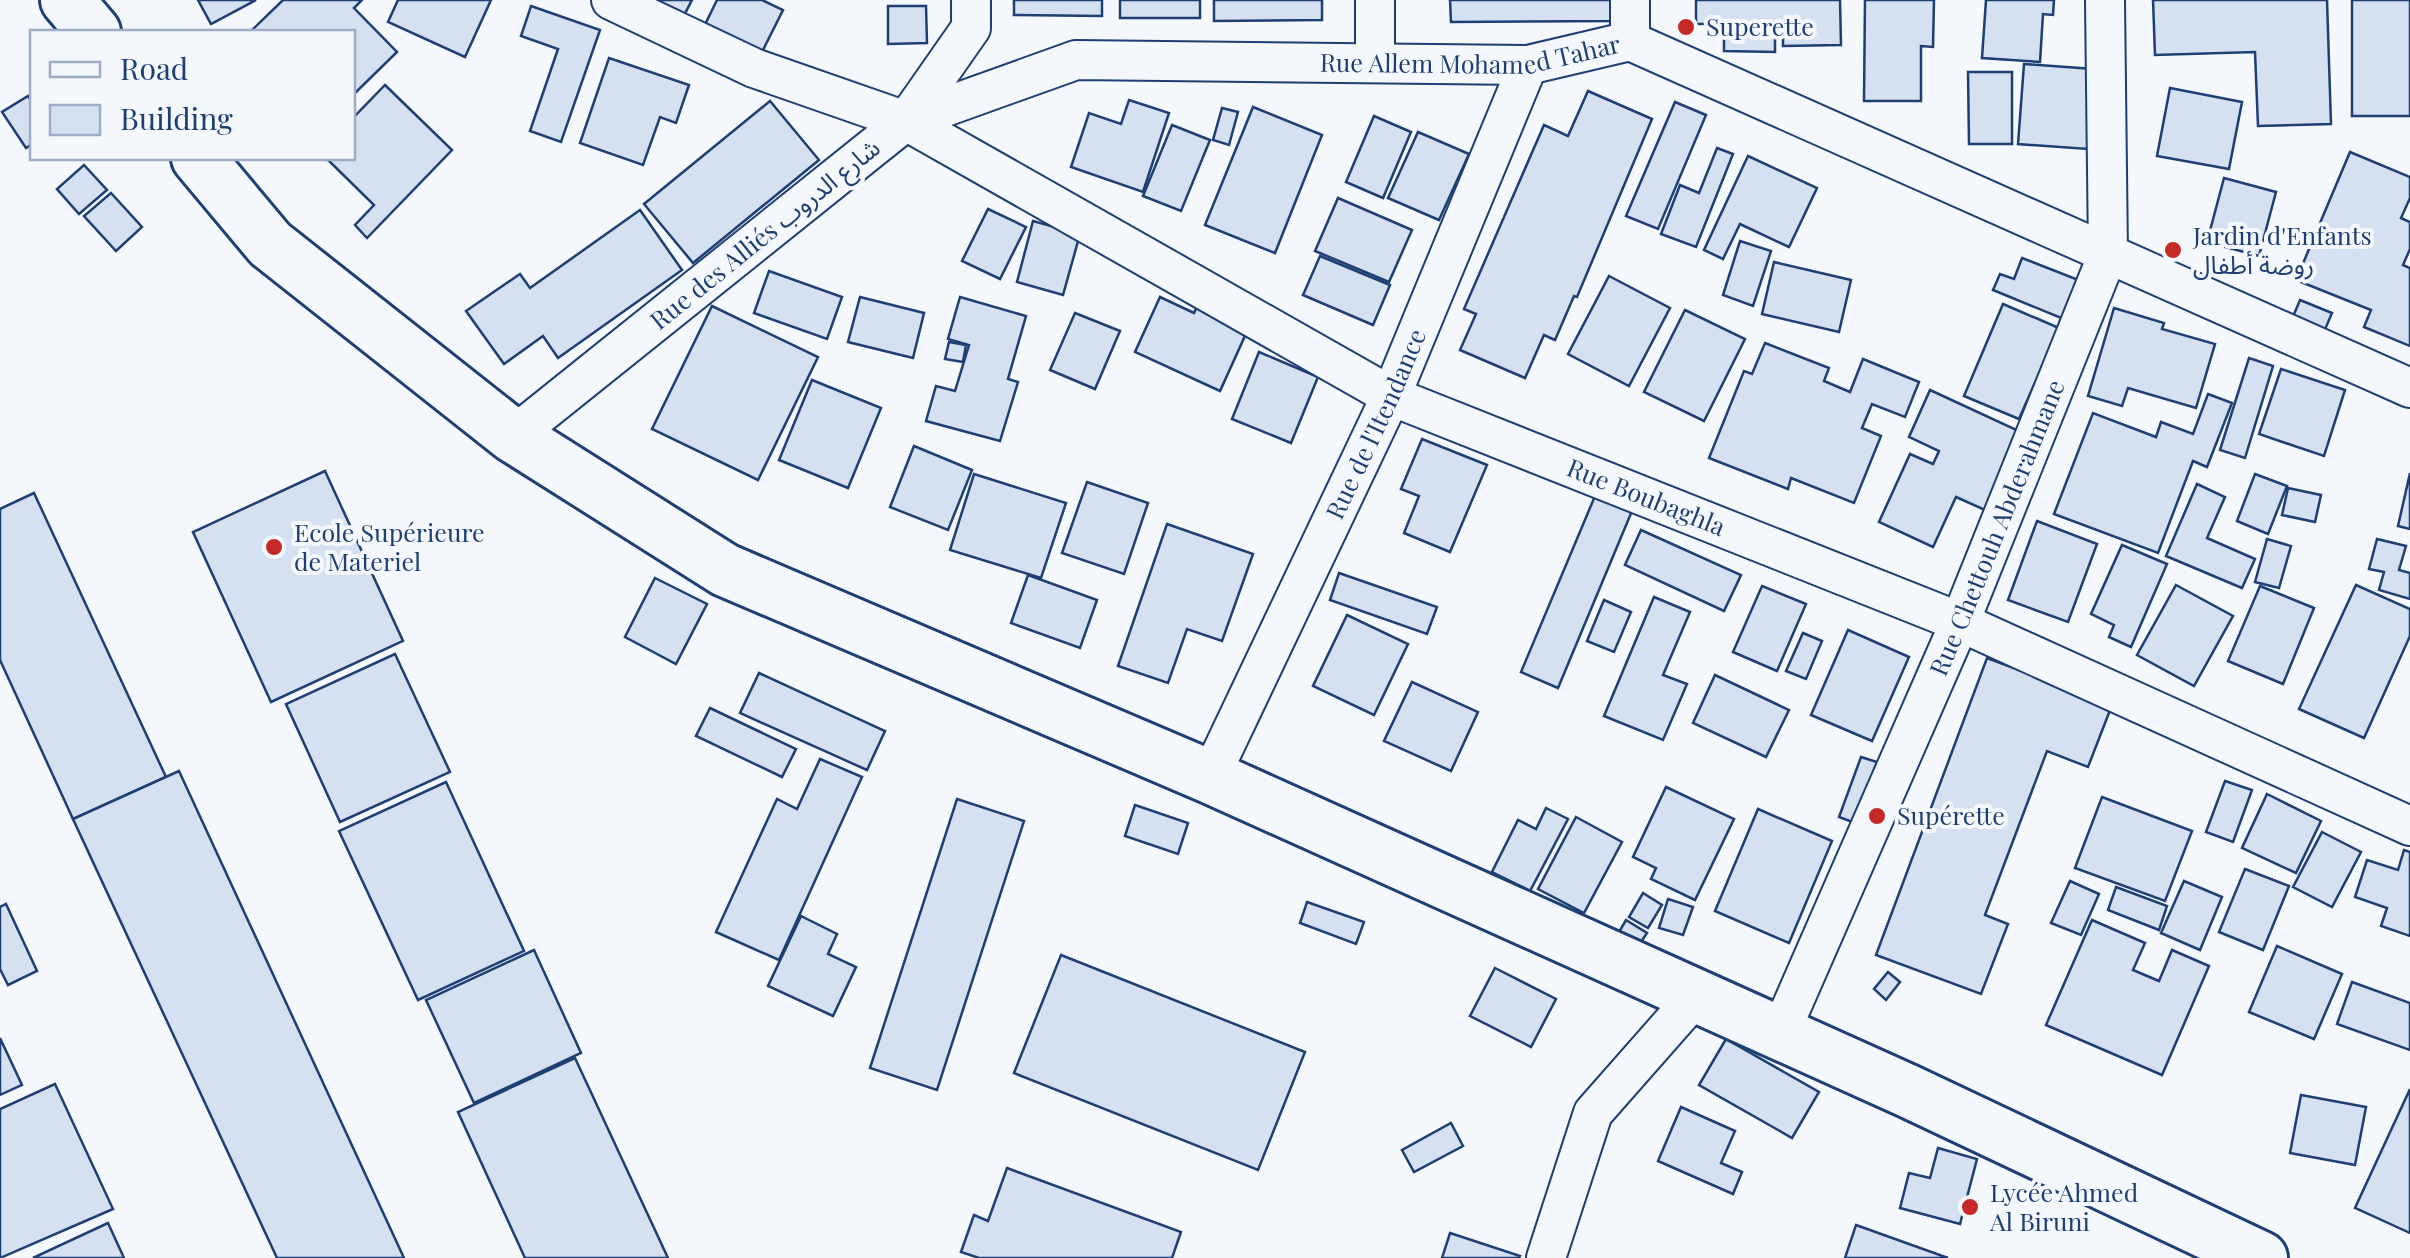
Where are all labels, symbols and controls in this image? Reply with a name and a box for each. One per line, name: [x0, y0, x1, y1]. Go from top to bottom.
place label: Superette: [1706, 9, 1814, 42]
marker: Superette: [1675, 16, 1697, 38]
street label: Rue Allem Mohamed Tahar: [1320, 26, 1623, 81]
legend: [30, 30, 355, 160]
text: Road: [120, 48, 188, 88]
text: Building: [120, 98, 233, 138]
street label: Rue des Alliés شارع الدروب: [642, 130, 888, 339]
place label: Jardin d'Enfants روضة أطفال: [2192, 218, 2372, 280]
marker: Jardin d'Enfants روضة أطفال: [2162, 239, 2184, 261]
street label: Rue de l'Itendance: [1317, 323, 1432, 524]
street label: Rue Chettouh Abderahmane: [1921, 374, 2071, 680]
street label: Rue Boubaghla: [1563, 450, 1731, 542]
place label: Ecole Supérieure de Materiel: [294, 515, 485, 577]
marker: Ecole Supérieure de Materiel: [263, 536, 285, 558]
place label: Supérette: [1897, 798, 2005, 831]
marker: Supérette: [1866, 805, 1888, 827]
place label: Lycée Ahmed Al Biruni: [1989, 1175, 2138, 1237]
marker: Lycée Ahmed Al Biruni: [1959, 1196, 1981, 1218]

